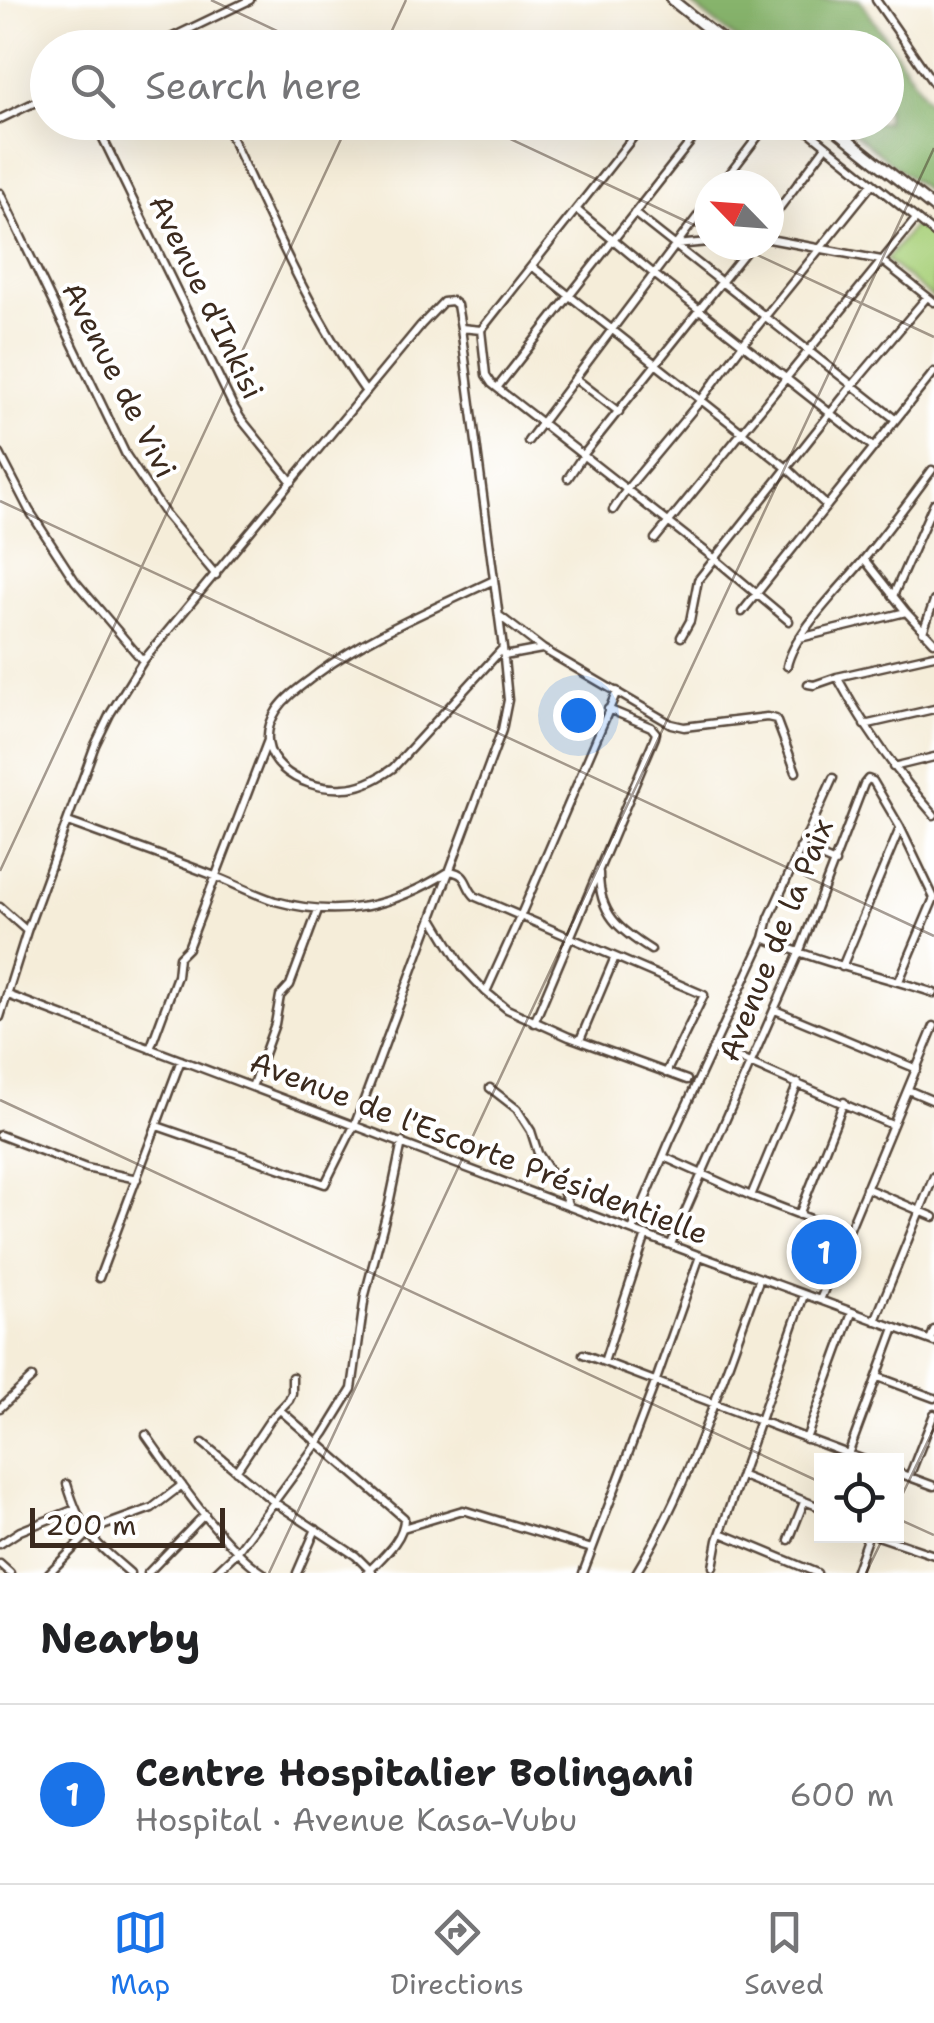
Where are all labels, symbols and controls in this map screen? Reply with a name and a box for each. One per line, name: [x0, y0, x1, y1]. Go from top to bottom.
search box: [30, 30, 904, 140]
icon: search: [65, 58, 120, 113]
text: Search here: [145, 60, 362, 111]
north arrow: [694, 170, 784, 260]
street label: Avenue d'Inkisi: [139, 188, 274, 406]
street label: Avenue de Vivi: [52, 275, 187, 485]
your location: [553, 690, 604, 741]
street label: Avenue de la Paix: [708, 812, 843, 1067]
street label: Avenue de l'Escorte Présidentielle: [244, 1041, 714, 1254]
pin: 1: [792, 1214, 856, 1290]
map controls: [814, 1453, 904, 1543]
button: locate: [814, 1453, 904, 1543]
scale bar: [30, 1503, 225, 1548]
text: 200 m: [45, 1506, 136, 1544]
text: Nearby: [40, 1610, 200, 1666]
text: Centre Hospitalier Bolingani: [135, 1747, 694, 1798]
text: 1: [65, 1773, 80, 1816]
text: 600 m: [789, 1773, 894, 1816]
text: Hospital · Avenue Kasa-Vubu: [135, 1798, 577, 1841]
tab: Map: [110, 1905, 170, 2003]
tab: Directions: [391, 1905, 524, 2003]
tab: Saved: [744, 1905, 824, 2003]

